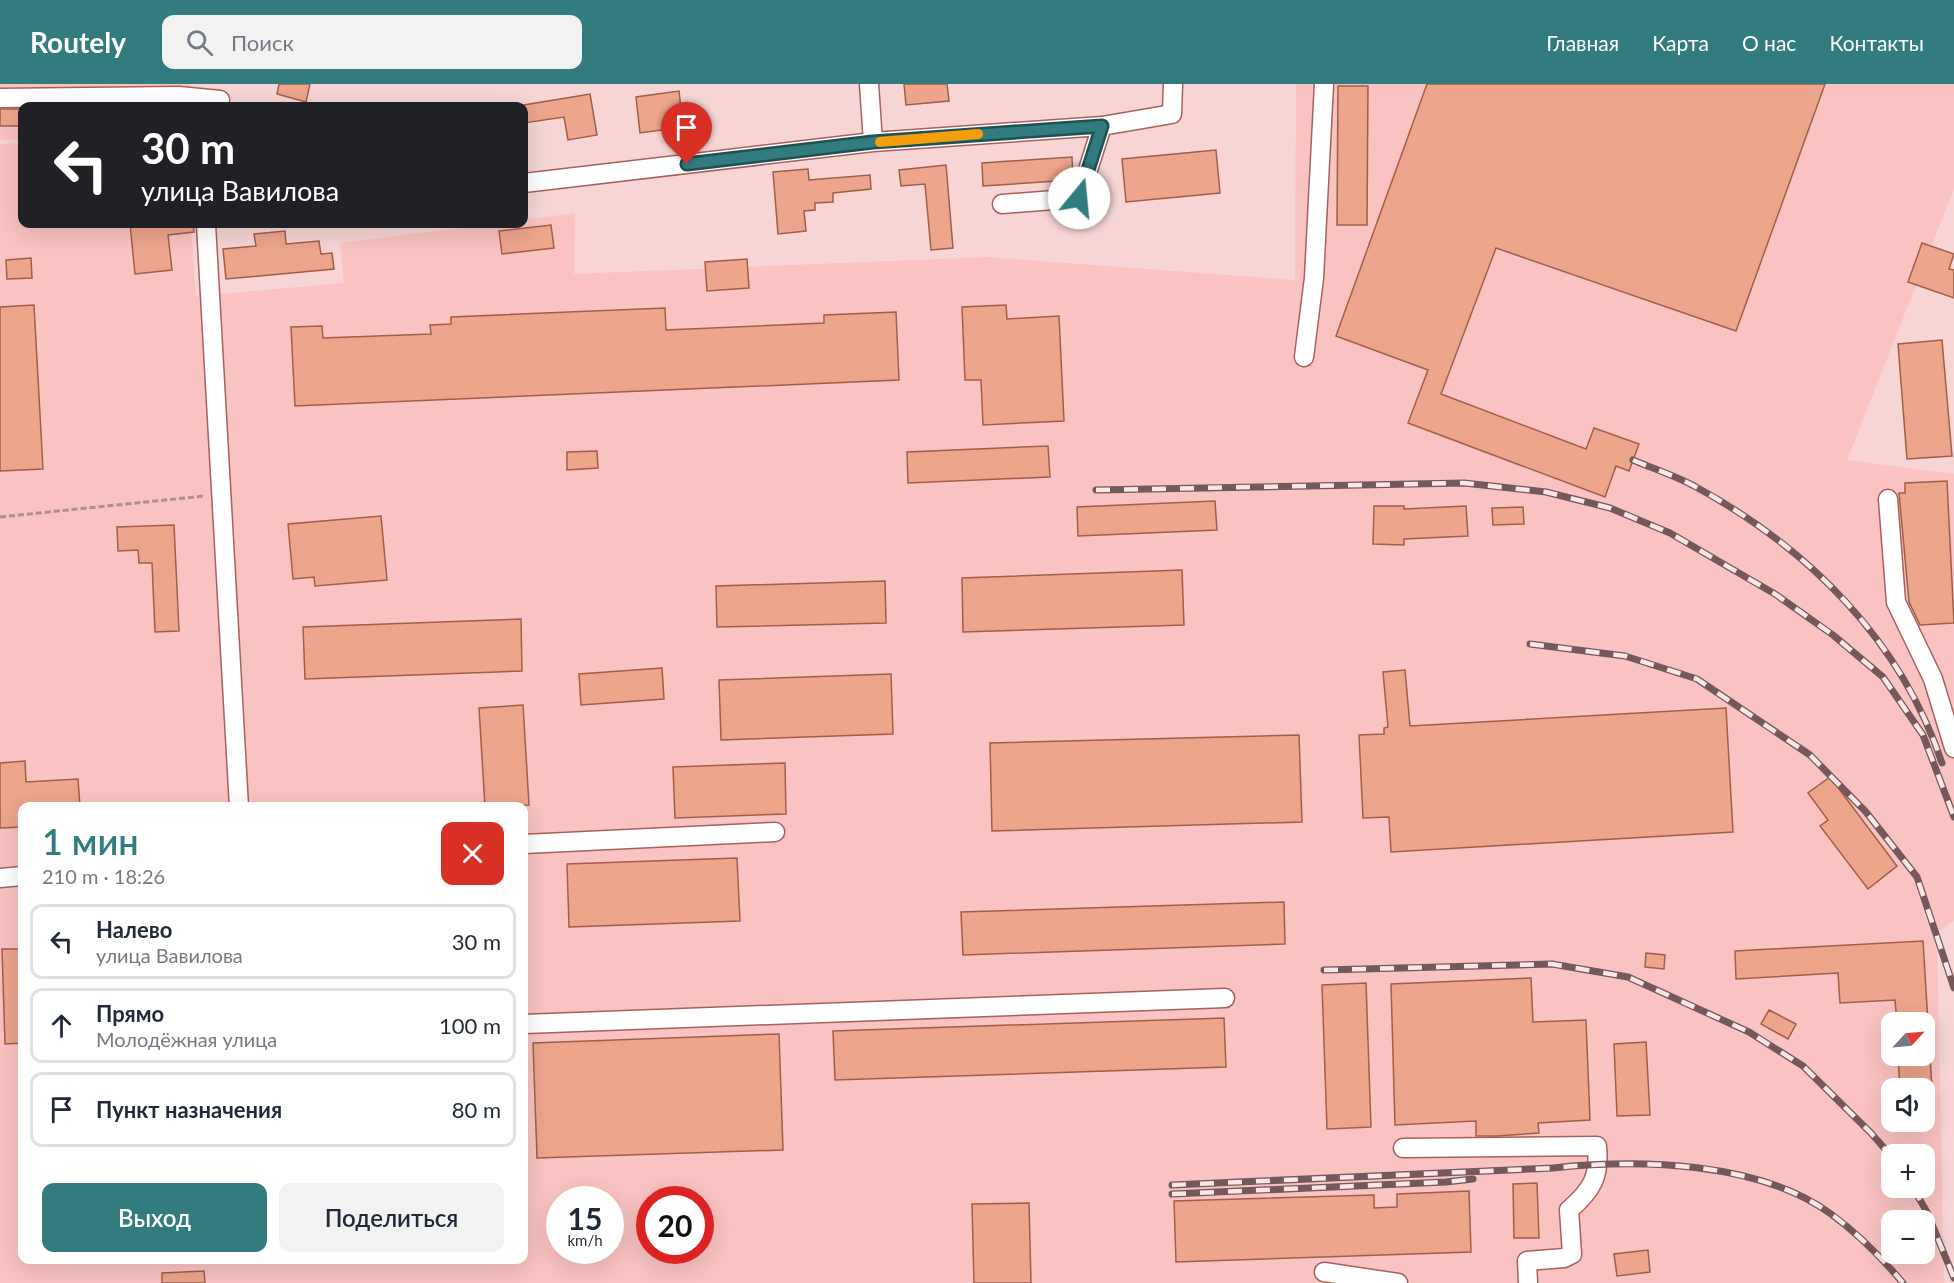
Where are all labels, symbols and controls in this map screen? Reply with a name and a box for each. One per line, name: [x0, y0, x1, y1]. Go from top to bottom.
search box: [162, 15, 582, 69]
text: Routely: [30, 25, 126, 59]
icon: search: [183, 26, 216, 59]
text: Поиск: [231, 29, 294, 56]
text: Главная: [1546, 30, 1619, 55]
text: Карта: [1652, 30, 1709, 55]
text: О нас: [1742, 30, 1796, 55]
text: Контакты: [1829, 30, 1924, 55]
pin: [661, 102, 712, 164]
icon: arrive: [670, 111, 703, 144]
text: 30 m: [141, 123, 235, 173]
icon: left: [42, 126, 120, 204]
position arrow: [1047, 166, 1111, 230]
text: улица Вавилова: [141, 174, 339, 207]
text: 1 мин: [42, 819, 139, 863]
button: close: [441, 822, 504, 885]
text: 210 m · 18:26: [42, 864, 165, 888]
text: Налево: [96, 916, 172, 943]
icon: left: [45, 925, 78, 958]
text: 30 m: [452, 928, 501, 955]
text: улица Вавилова: [96, 943, 243, 967]
text: Прямо: [96, 1000, 164, 1027]
icon: ahead: [45, 1009, 78, 1042]
text: 100 m: [439, 1012, 501, 1039]
north arrow: [1881, 1012, 1935, 1066]
map controls: [1881, 1012, 1935, 1264]
text: Молодёжная улица: [96, 1027, 277, 1051]
button: sound: [1881, 1078, 1935, 1132]
icon: arrive: [45, 1093, 78, 1126]
text: Пункт назначения: [96, 1096, 282, 1123]
text: 80 m: [452, 1096, 501, 1123]
button: +: [1881, 1144, 1935, 1198]
button: Выход: [42, 1183, 267, 1252]
button: Поделиться: [279, 1183, 504, 1252]
speed limit sign: 20: [636, 1186, 714, 1264]
text: 15: [568, 1200, 602, 1236]
button: −: [1881, 1210, 1935, 1264]
text: km/h: [567, 1231, 603, 1249]

